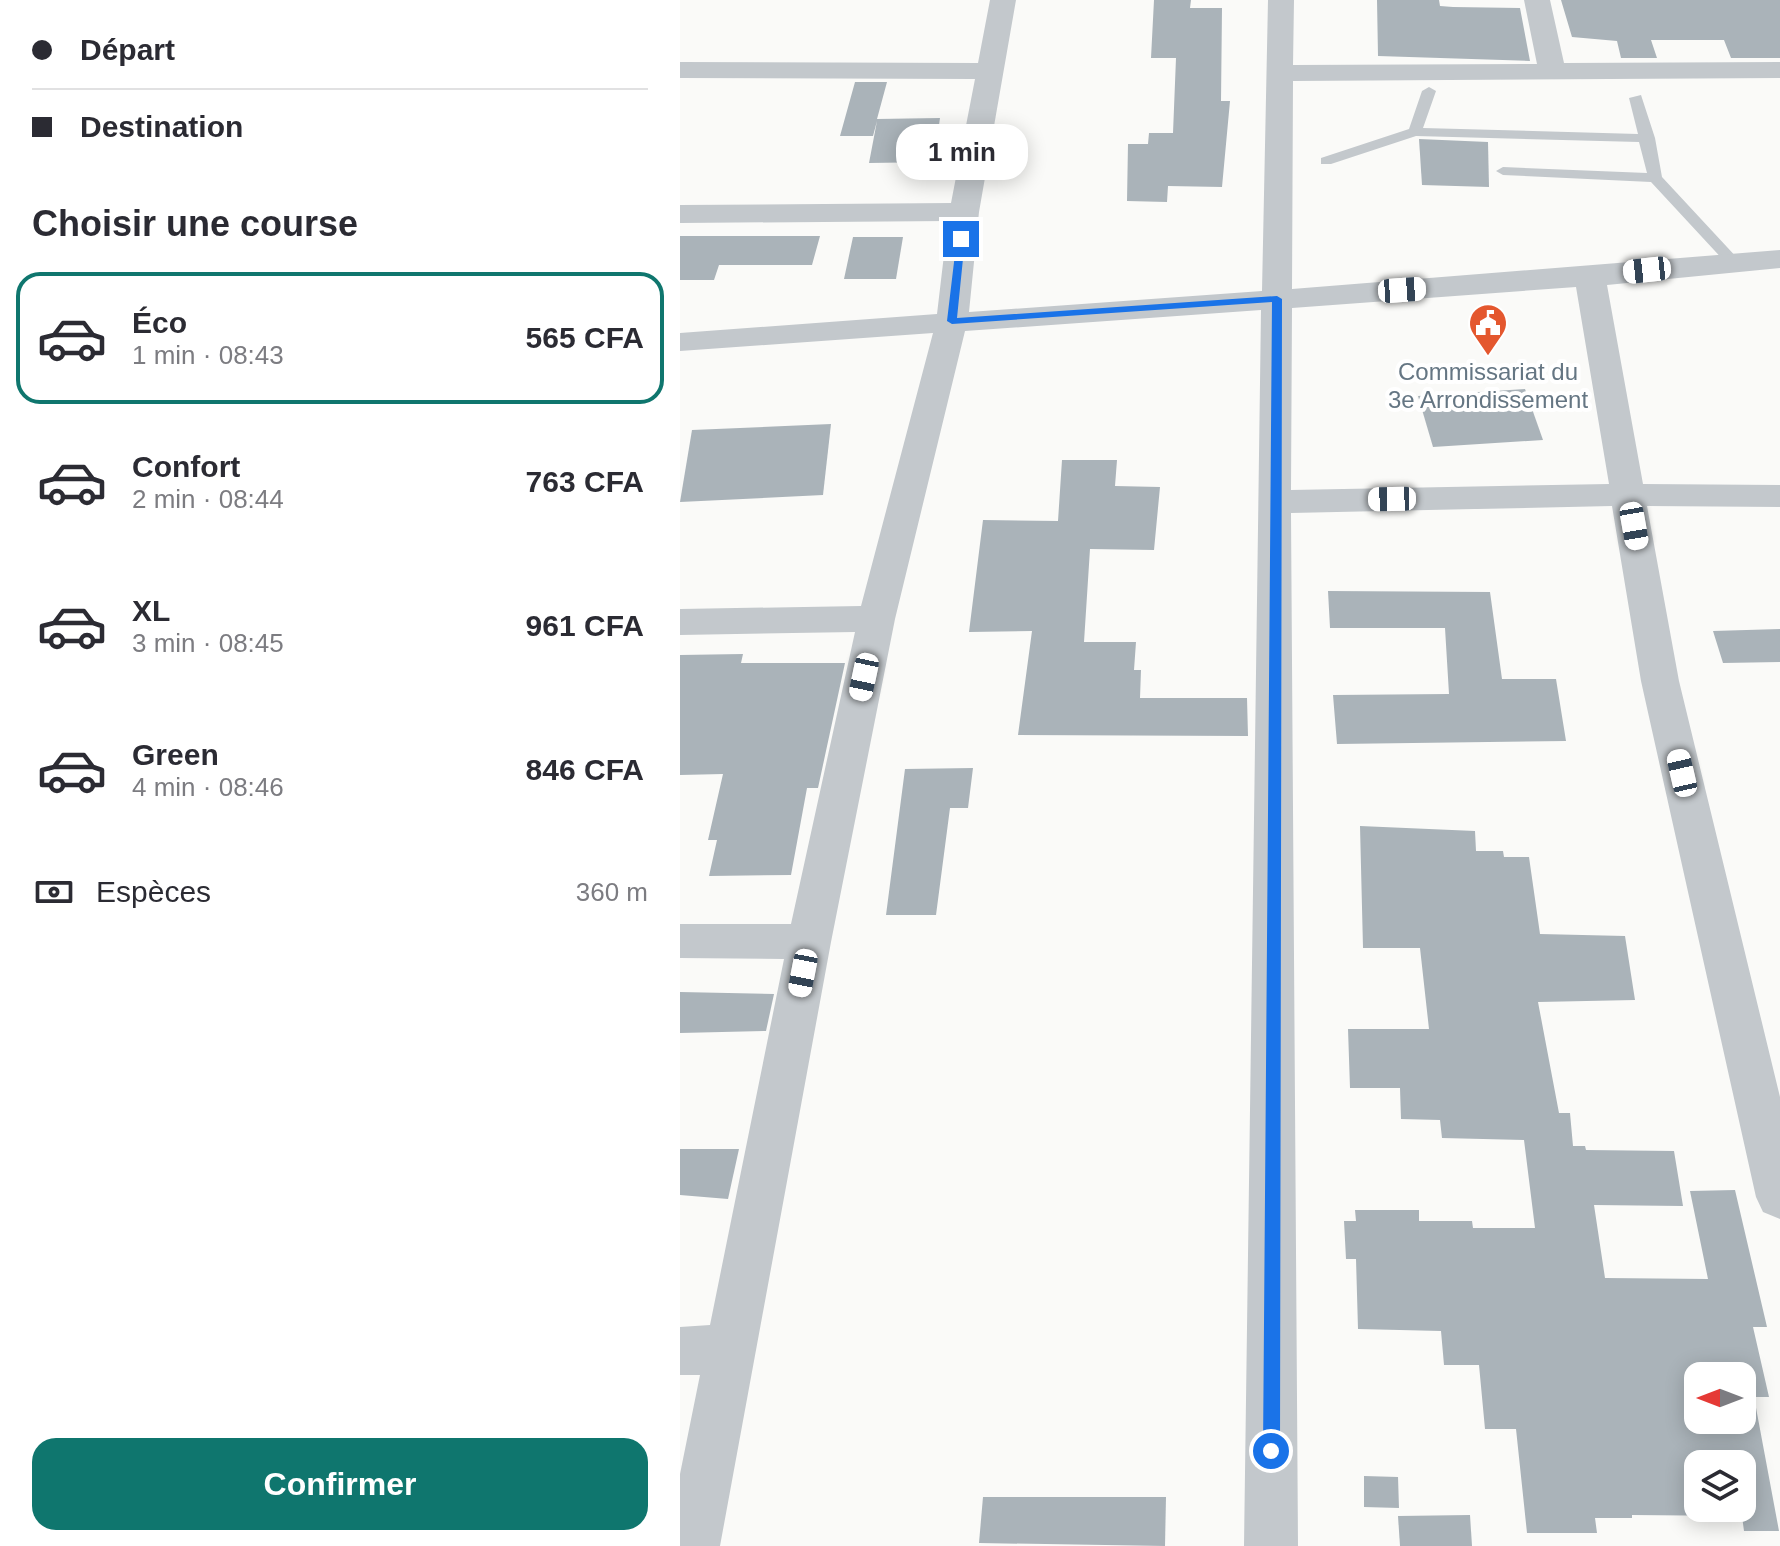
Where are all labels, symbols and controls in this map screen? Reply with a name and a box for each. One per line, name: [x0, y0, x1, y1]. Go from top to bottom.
text: Départ: [80, 33, 175, 66]
text: Destination: [80, 110, 243, 143]
callout: 1 min: [895, 123, 1027, 179]
text: 1 min: [928, 137, 996, 167]
text: Choisir une course: [32, 203, 358, 244]
route end: [943, 221, 979, 257]
car: [1622, 256, 1672, 284]
car: [1377, 276, 1427, 304]
icon: car: [36, 302, 108, 374]
public building icon: Commissariat du 3e Arrondissement: [1467, 302, 1509, 357]
text: Éco: [132, 306, 187, 339]
text: 565 CFA: [526, 321, 644, 354]
text: 1 min · 08:43: [132, 340, 284, 370]
place label: Commissariat du 3e Arrondissement: [1388, 358, 1588, 413]
icon: car: [36, 446, 108, 518]
text: Confort: [132, 450, 240, 483]
text: 763 CFA: [526, 465, 644, 498]
text: 2 min · 08:44: [132, 484, 284, 514]
car: [1368, 487, 1416, 511]
car: [1618, 500, 1650, 552]
icon: car: [36, 590, 108, 662]
text: XL: [132, 594, 170, 627]
text: 961 CFA: [526, 609, 644, 642]
text: 3 min · 08:45: [132, 628, 284, 658]
car: [847, 651, 881, 703]
icon: car: [36, 734, 108, 806]
text: Green: [132, 738, 219, 771]
car: [1665, 747, 1699, 799]
text: 846 CFA: [526, 753, 644, 786]
text: 4 min · 08:46: [132, 772, 284, 802]
icon: cash: [32, 870, 76, 914]
text: Espèces: [96, 875, 211, 908]
text: 360 m: [576, 877, 648, 907]
car: [787, 947, 819, 999]
north arrow: [1684, 1362, 1756, 1434]
map controls: [1684, 1362, 1756, 1522]
route start: [1253, 1433, 1289, 1469]
button: Confirmer: [32, 1438, 648, 1530]
button: layers: [1684, 1450, 1756, 1522]

